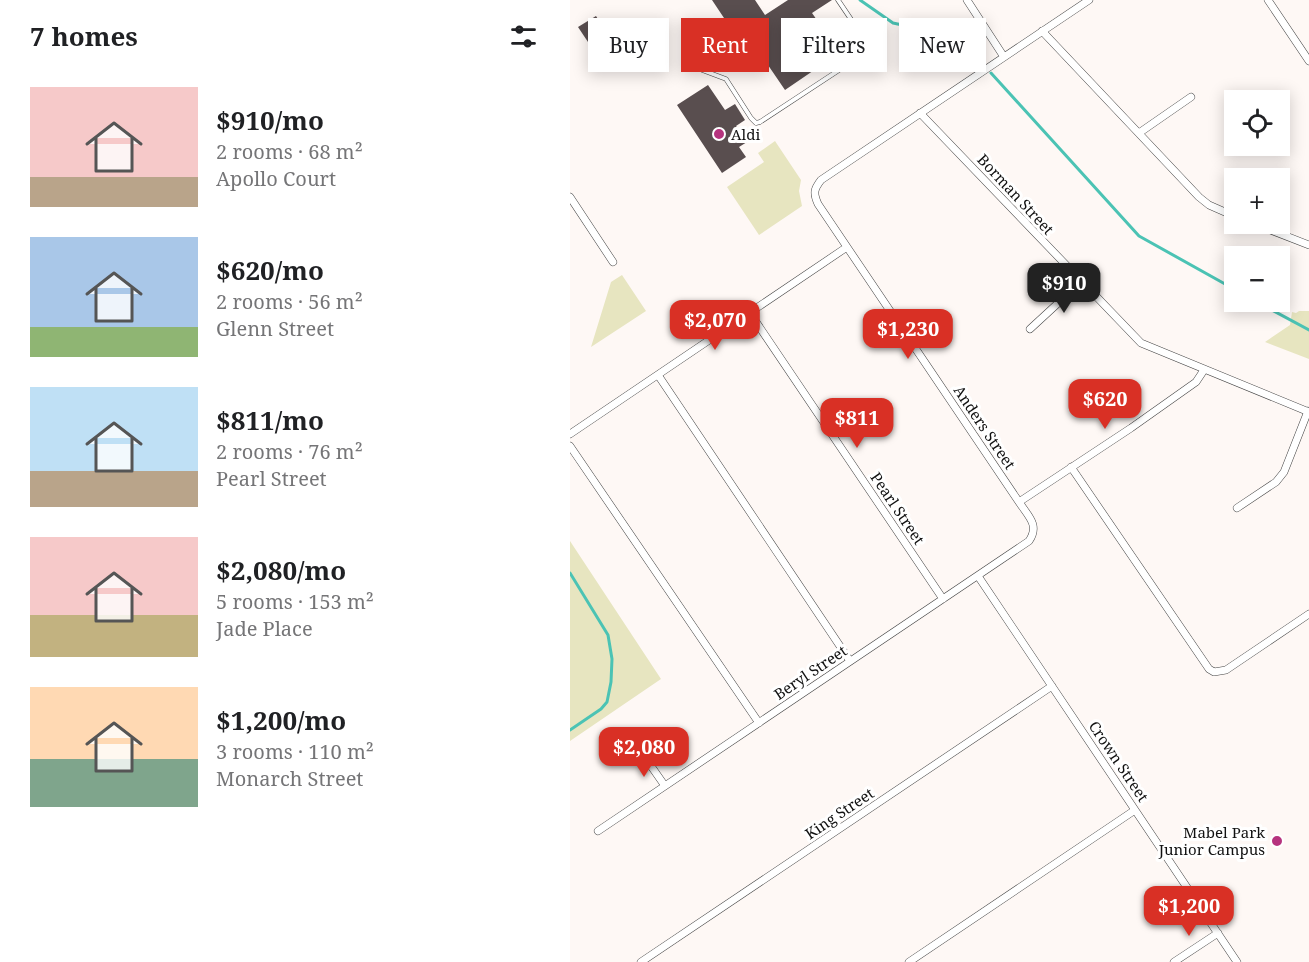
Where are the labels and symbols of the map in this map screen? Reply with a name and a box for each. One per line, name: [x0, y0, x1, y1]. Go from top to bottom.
place label: Aldi: [731, 124, 760, 144]
marker: Aldi: [712, 127, 726, 141]
street label: Borman Street: [973, 149, 1059, 239]
pin: $910: [1028, 263, 1100, 314]
pin: $2,070: [666, 300, 764, 351]
pin: $1,230: [859, 309, 957, 360]
pin: $620: [1069, 379, 1141, 430]
street label: Anders Street: [950, 381, 1020, 473]
pin: $811: [821, 398, 893, 449]
street label: Pearl Street: [867, 468, 929, 548]
street label: Beryl Street: [770, 640, 850, 704]
street label: Crown Street: [1085, 717, 1153, 805]
pin: $2,080: [595, 727, 693, 778]
street label: King Street: [801, 783, 877, 843]
place label: Mabel Park Junior Campus: [1158, 822, 1265, 859]
marker: Mabel Park Junior Campus: [1270, 834, 1284, 848]
pin: $1,200: [1140, 886, 1238, 937]

